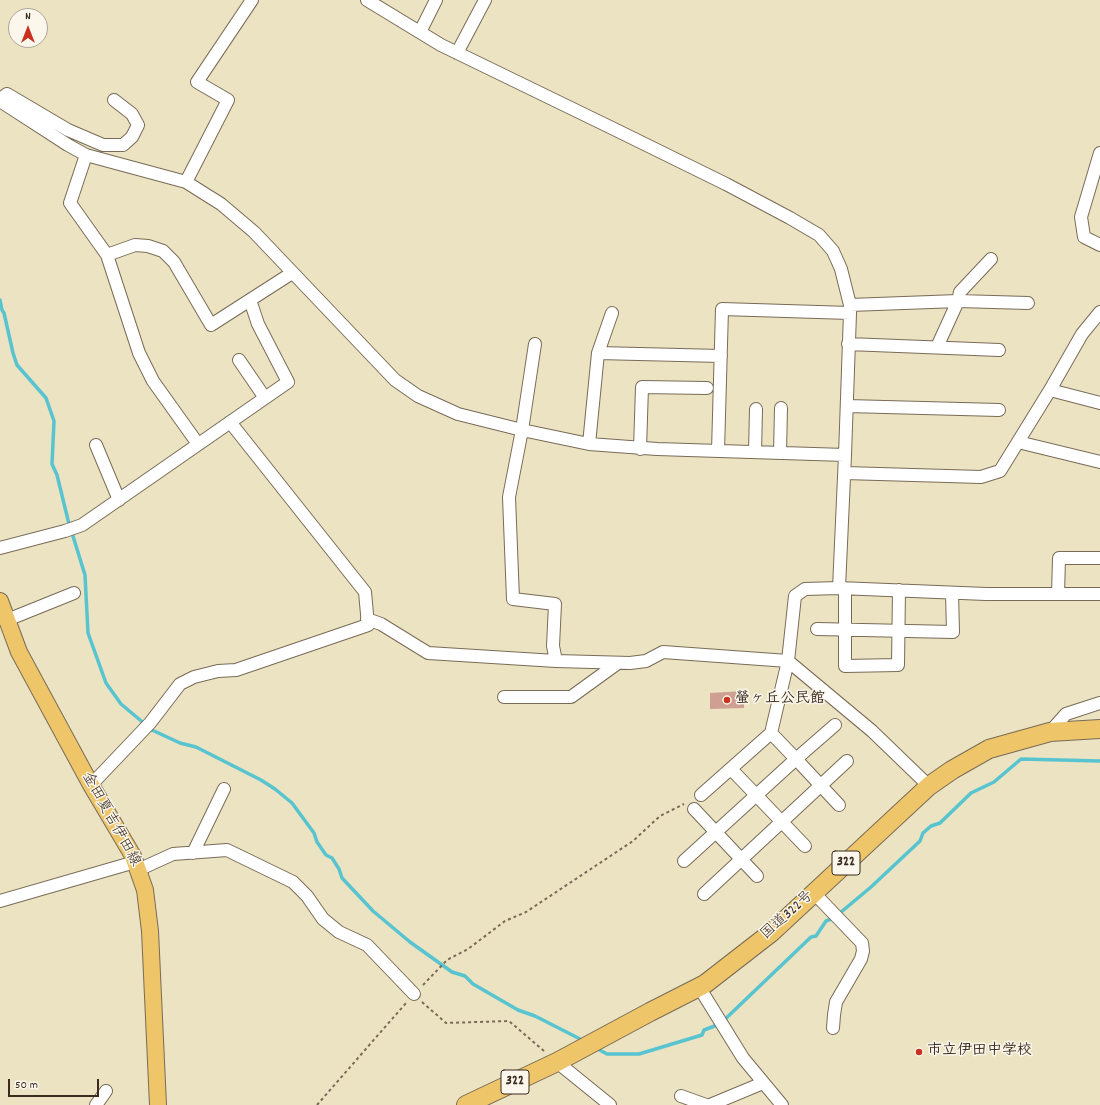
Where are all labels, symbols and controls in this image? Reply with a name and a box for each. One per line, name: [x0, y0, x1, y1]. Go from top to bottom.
north arrow: [8, 8, 48, 48]
text: N: [25, 9, 31, 25]
place label: 螢ヶ丘公民館: [735, 691, 825, 709]
marker: 螢ヶ丘公民館: [722, 695, 732, 705]
street label: 金田夏吉伊田線: [77, 770, 143, 870]
road number: 322: [832, 851, 860, 875]
street label: 国道322号: [758, 888, 818, 944]
place label: 市立伊田中学校: [927, 1043, 1032, 1061]
marker: 市立伊田中学校: [914, 1047, 924, 1057]
road number: 322: [501, 1070, 529, 1094]
scale bar: [10, 1071, 101, 1097]
text: 50 m: [15, 1077, 38, 1094]

